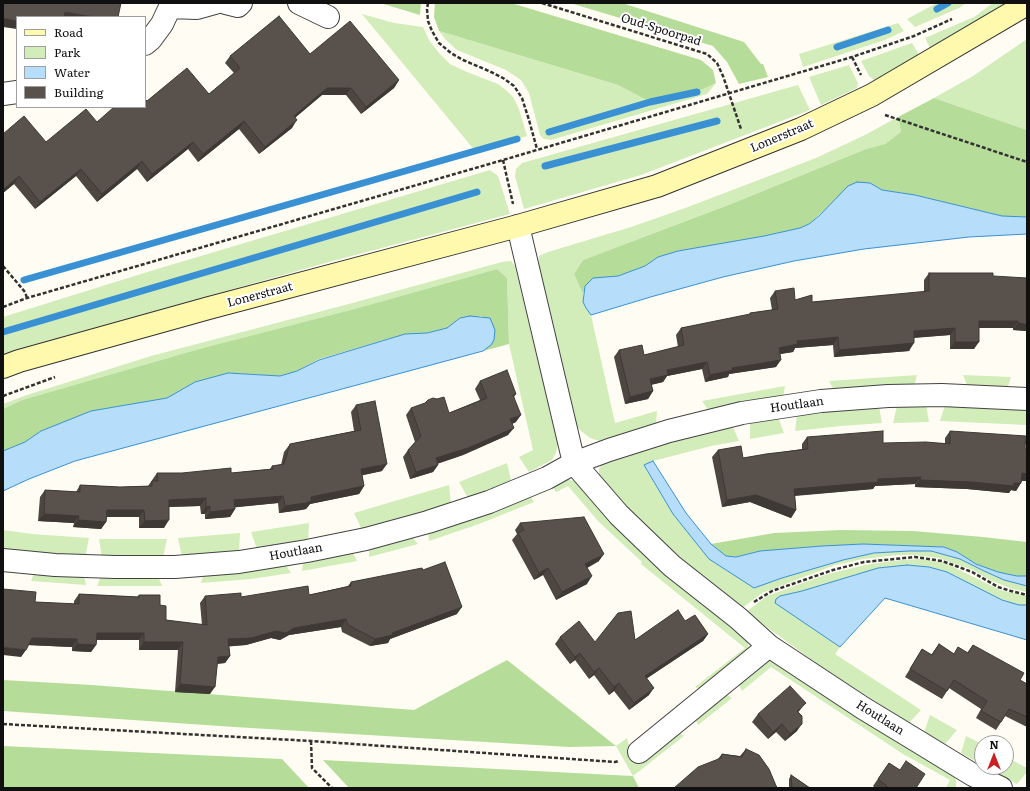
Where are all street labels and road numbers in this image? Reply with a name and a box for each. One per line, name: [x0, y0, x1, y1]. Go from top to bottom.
street label: Oud-Spoorpad: [619, 11, 703, 49]
street label: Lonerstraat: [748, 116, 816, 156]
street label: Lonerstraat: [226, 279, 294, 311]
street label: Houtlaan: [769, 394, 825, 416]
street label: Houtlaan: [268, 540, 324, 564]
street label: Houtlaan: [853, 698, 907, 738]

